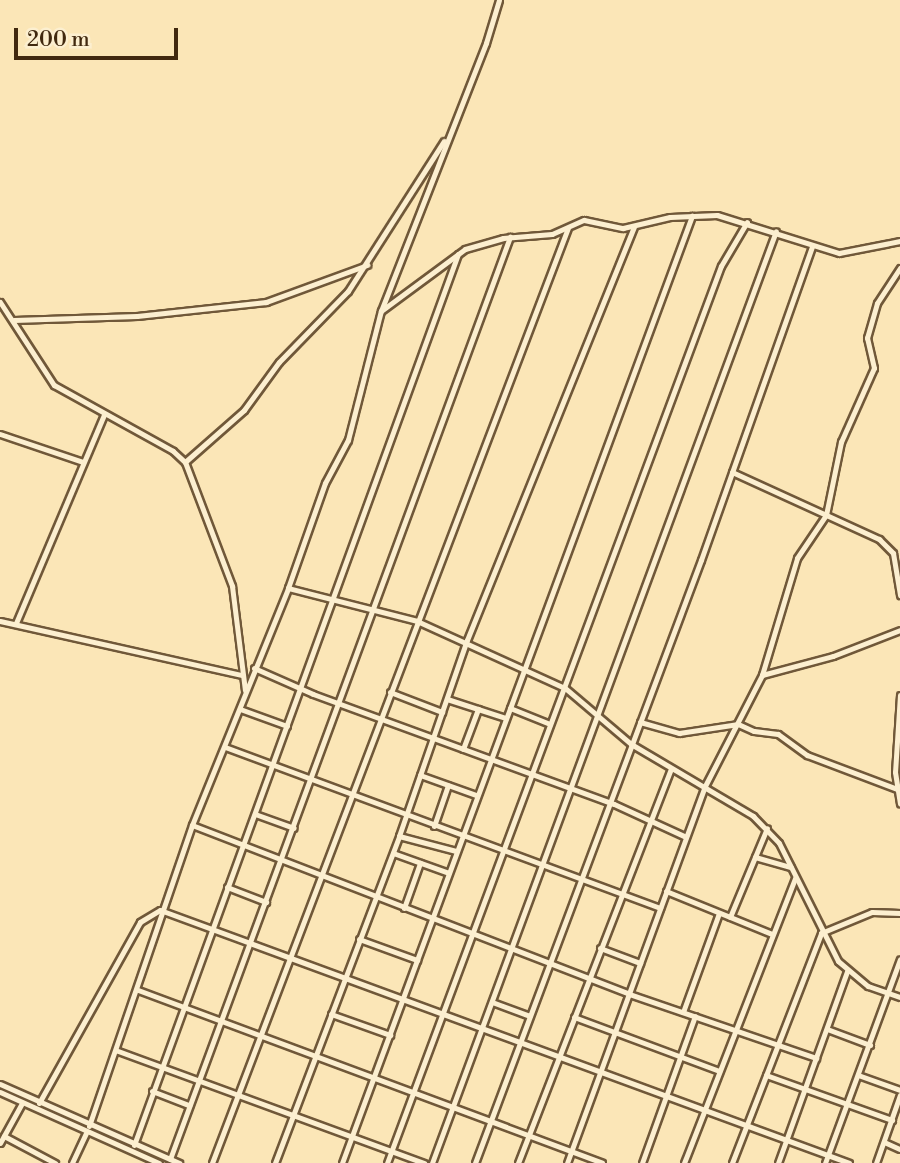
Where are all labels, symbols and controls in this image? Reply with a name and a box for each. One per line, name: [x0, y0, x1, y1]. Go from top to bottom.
scale bar: [18, 14, 182, 58]
text: 200 m: [27, 27, 90, 53]

